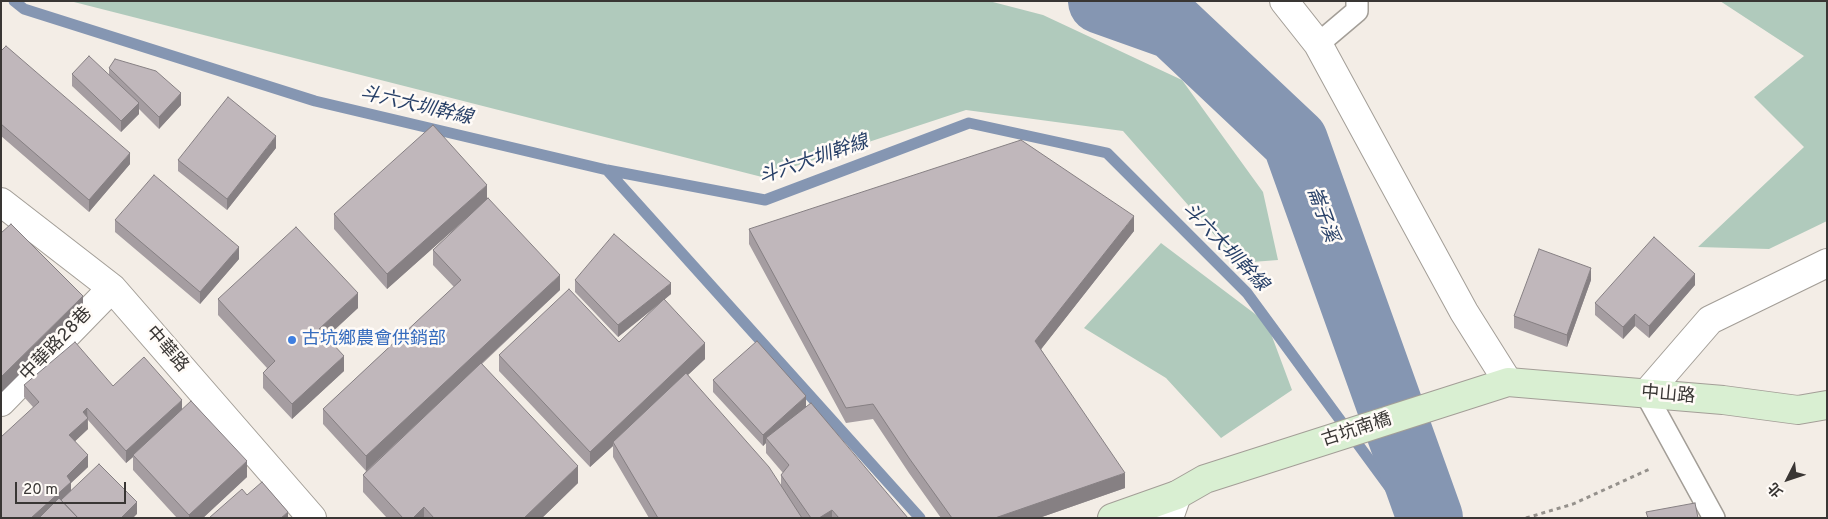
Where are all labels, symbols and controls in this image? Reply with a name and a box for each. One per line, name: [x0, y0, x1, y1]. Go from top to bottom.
water label: 斗六大圳幹線: [358, 83, 474, 131]
water label: 斗六大圳幹線: [756, 132, 872, 190]
water label: 崙子溪: [1301, 184, 1341, 246]
water label: 斗六大圳幹線: [1176, 199, 1272, 297]
street label: 中華路28巷: [17, 304, 97, 386]
street label: 中華路: [140, 323, 192, 377]
place label: 古坑鄉農會供銷部: [302, 329, 446, 351]
marker: 古坑鄉農會供銷部: [286, 334, 298, 346]
street label: 中山路: [1640, 383, 1696, 409]
street label: 古坑南橋: [1319, 410, 1395, 452]
north arrow: [1763, 454, 1813, 504]
scale bar: [18, 472, 129, 504]
text: 北: [1765, 478, 1787, 500]
text: 20 m: [23, 481, 58, 500]

